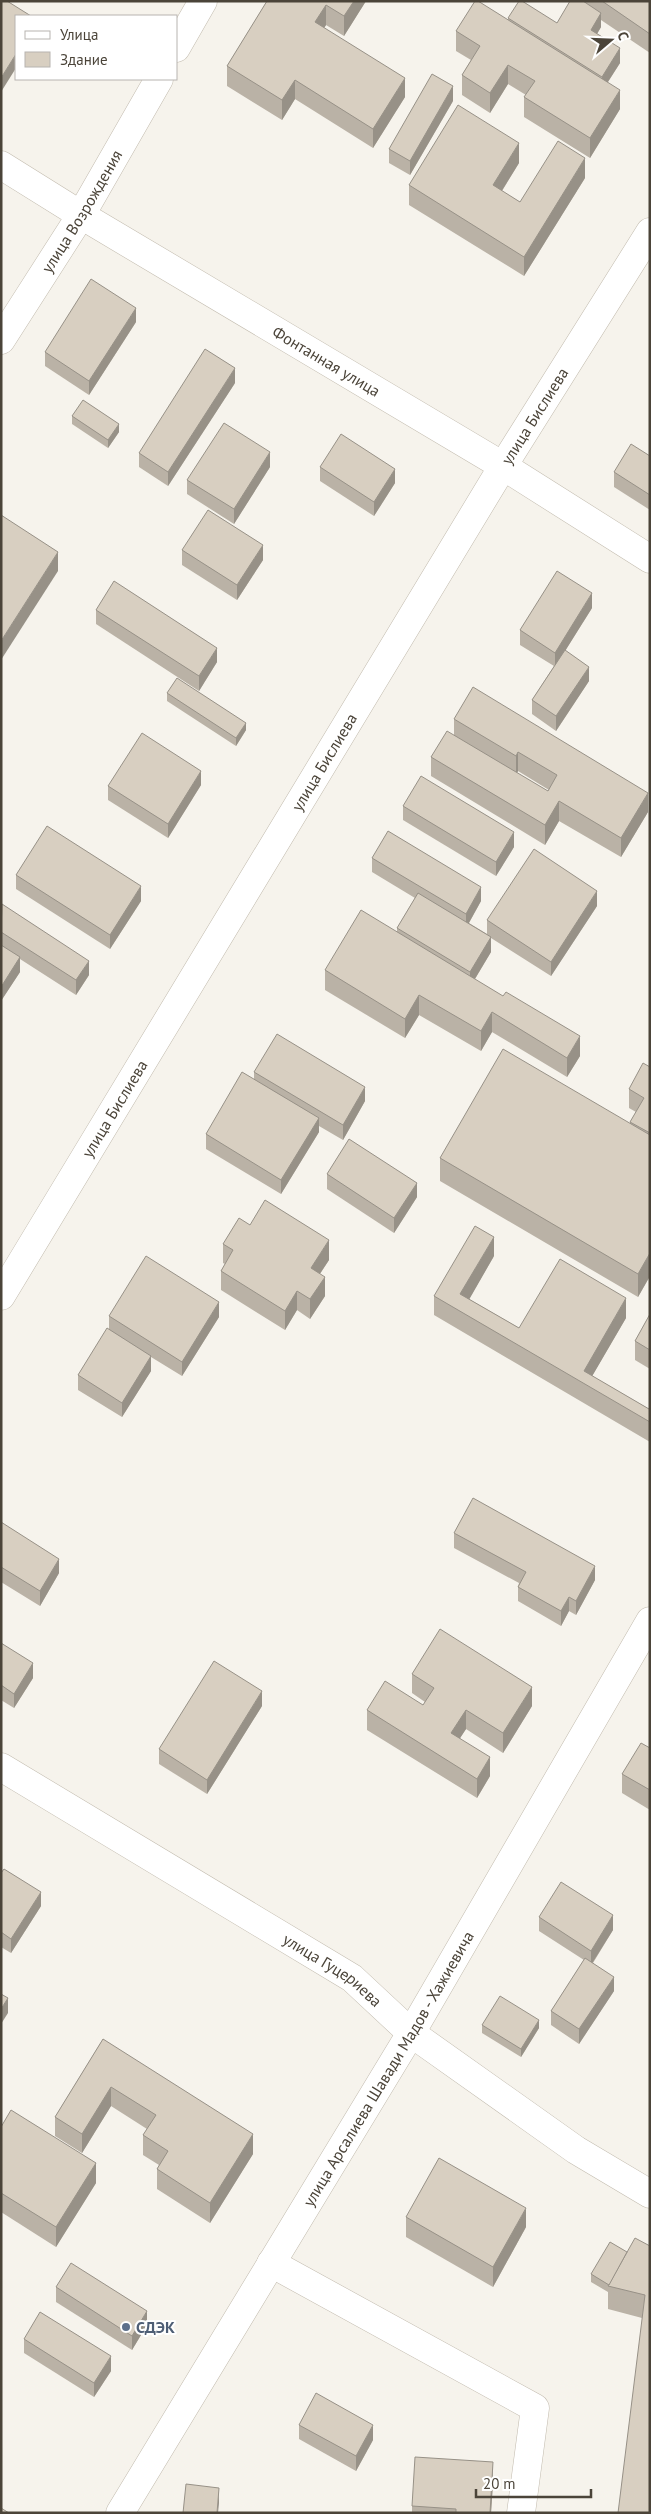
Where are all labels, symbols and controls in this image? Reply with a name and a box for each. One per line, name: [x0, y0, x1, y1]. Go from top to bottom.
legend: [15, 15, 178, 80]
north arrow: [586, 15, 636, 65]
text: Улица: [60, 25, 98, 44]
text: С: [614, 29, 633, 43]
text: Здание: [60, 50, 108, 69]
street label: улица Возрождения: [37, 146, 126, 276]
street label: Фонтанная улица: [269, 321, 384, 401]
street label: улица Бислиева: [496, 364, 572, 468]
street label: улица Бислиева: [287, 710, 361, 815]
street label: улица Бислиева: [77, 1056, 152, 1161]
street label: улица Арсалиева Шавади Мадов - Хажиевича: [298, 1927, 478, 2210]
street label: улица Гуцериева: [279, 1929, 386, 2011]
place label: СДЭК: [136, 2317, 175, 2337]
marker: СДЭК: [120, 2321, 132, 2333]
scale bar: [476, 2466, 591, 2498]
text: 20 m: [483, 2474, 516, 2493]

